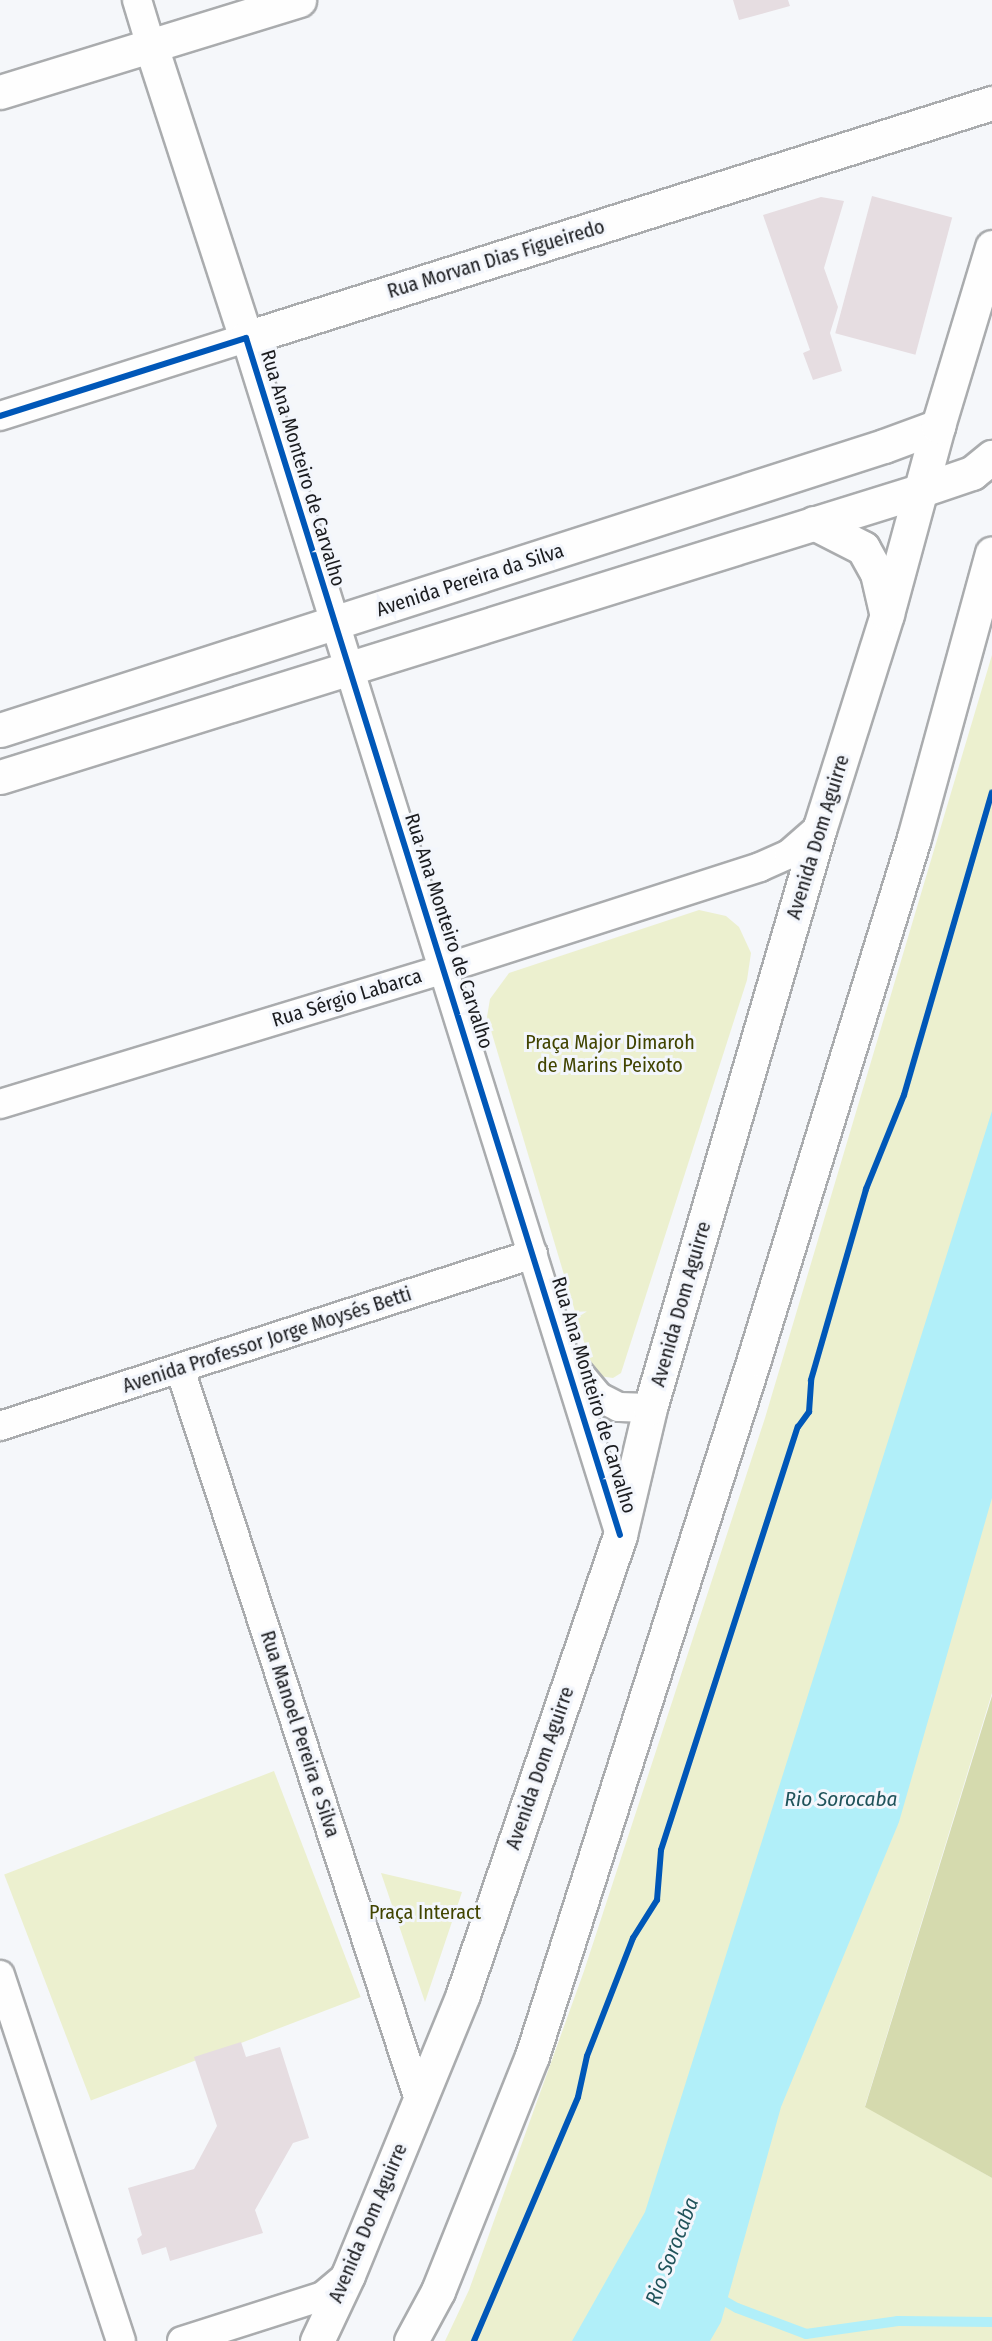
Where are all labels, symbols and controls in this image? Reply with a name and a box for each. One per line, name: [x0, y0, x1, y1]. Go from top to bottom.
street label: Rua Morvan Dias Figueiredo: [384, 214, 608, 304]
street label: Rua Ana Monteiro de Carvalho: [256, 347, 350, 589]
street label: Avenida Pereira da Silva: [373, 538, 567, 622]
street label: Avenida Dom Aguirre: [782, 752, 854, 922]
street label: Rua Ana Monteiro de Carvalho: [400, 810, 498, 1052]
street label: Rua Sérgio Labarca: [269, 964, 425, 1032]
park label: Praça Major Dimaroh de Marins Peixoto: [525, 1031, 695, 1078]
street label: Avenida Dom Aguirre: [646, 1219, 716, 1389]
street label: Rua Ana Monteiro de Carvalho: [547, 1274, 641, 1516]
street label: Avenida Professor Jorge Moysés Betti: [120, 1282, 414, 1398]
street label: Rua Manoel Pereira e Silva: [255, 1628, 345, 1840]
street label: Avenida Dom Aguirre: [501, 1683, 579, 1853]
water label: Rio Sorocaba: [785, 1786, 897, 1812]
park label: Praça Interact: [369, 1900, 481, 1924]
street label: Avenida Dom Aguirre: [324, 2140, 412, 2306]
water label: Rio Sorocaba: [640, 2194, 704, 2308]

